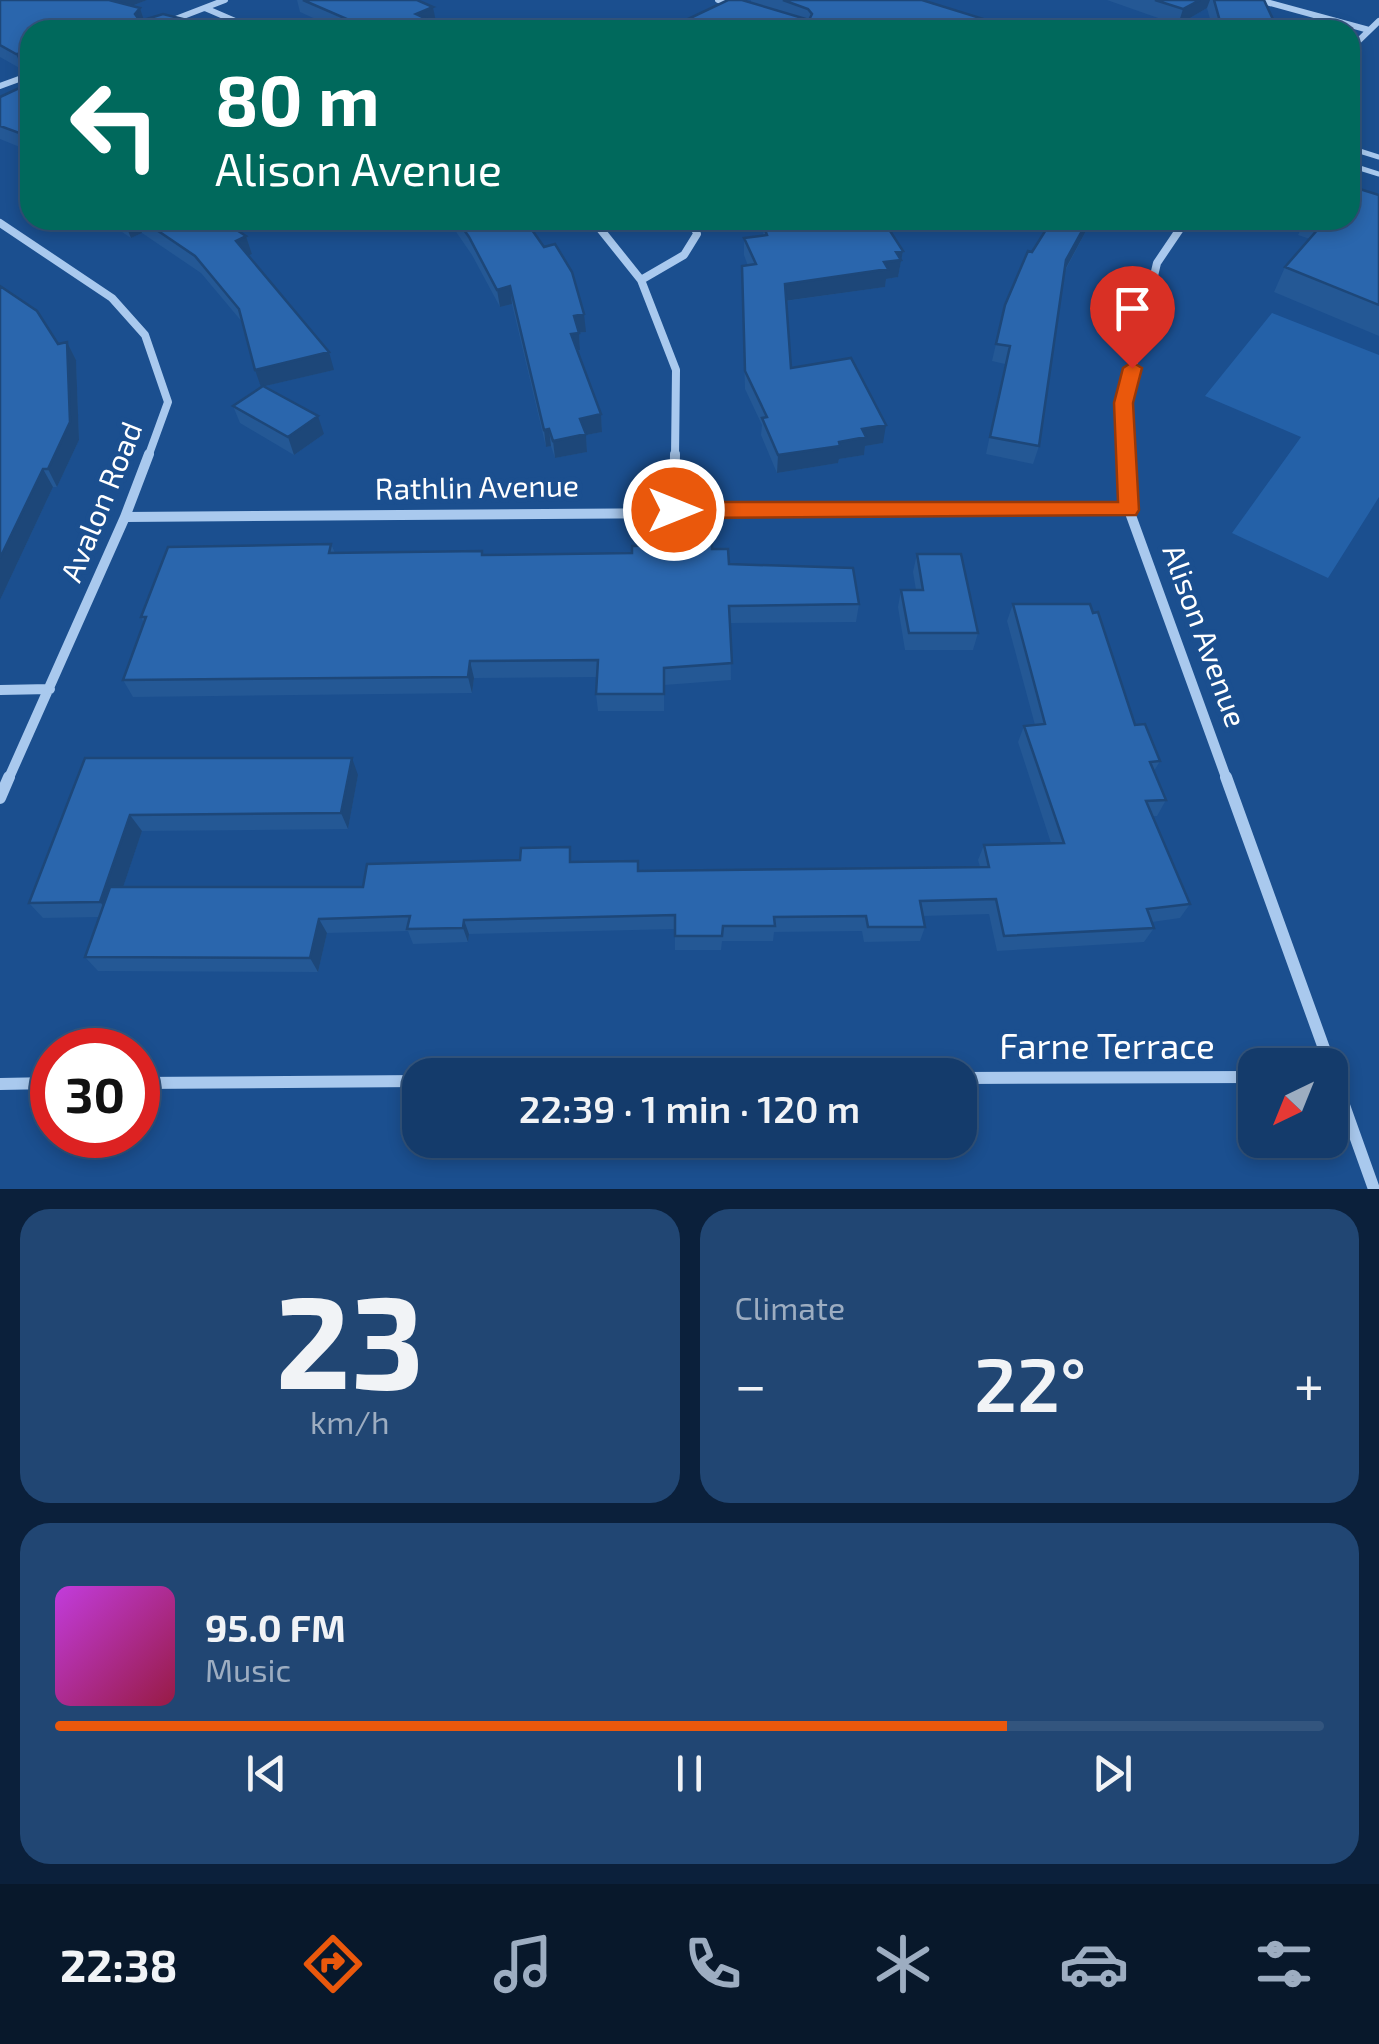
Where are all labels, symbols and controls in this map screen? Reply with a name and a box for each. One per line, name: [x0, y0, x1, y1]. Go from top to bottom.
text: 80 m: [215, 56, 380, 140]
icon: left: [50, 60, 180, 190]
text: Alison Avenue: [215, 141, 502, 195]
pin: [1090, 266, 1175, 369]
icon: arrive: [1105, 281, 1160, 336]
street label: Avalon Road: [52, 416, 149, 587]
position arrow: [622, 458, 726, 562]
street label: Rathlin Avenue: [375, 466, 579, 506]
street label: Alison Avenue: [1156, 539, 1255, 731]
street label: Farne Terrace: [999, 1024, 1215, 1066]
speed limit sign: 30: [30, 1028, 160, 1158]
north arrow: [1238, 1048, 1348, 1158]
map controls: [1238, 1048, 1348, 1158]
text: 22:39 · 1 min · 120 m: [519, 1085, 860, 1131]
text: 23: [275, 1259, 424, 1415]
text: Climate: [735, 1288, 845, 1326]
text: 22°: [974, 1337, 1086, 1427]
text: −: [735, 1350, 767, 1416]
text: +: [1294, 1350, 1324, 1416]
text: km/h: [310, 1402, 389, 1440]
text: 95.0 FM: [205, 1604, 346, 1650]
text: Music: [205, 1650, 291, 1688]
icon: previous: [239, 1746, 294, 1801]
icon: pause: [662, 1746, 717, 1801]
icon: next: [1085, 1746, 1140, 1801]
icon: directions: [298, 1929, 368, 1999]
icon: music: [488, 1929, 558, 1999]
icon: phone: [678, 1929, 748, 1999]
icon: climate: [868, 1929, 938, 1999]
icon: car: [1059, 1929, 1129, 1999]
icon: filters: [1249, 1929, 1319, 1999]
text: 22:38: [60, 1937, 178, 1991]

